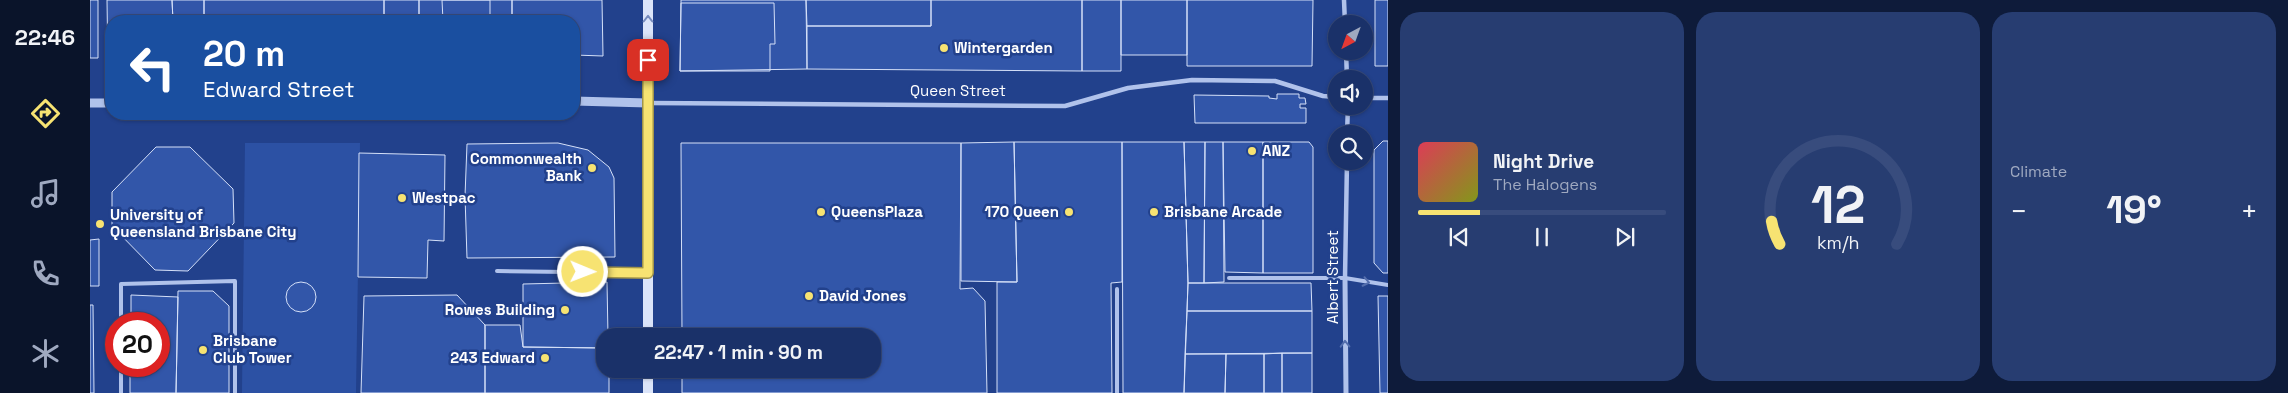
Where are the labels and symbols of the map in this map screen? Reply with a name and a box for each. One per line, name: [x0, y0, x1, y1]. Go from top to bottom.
one-way arrow: [643, 15, 653, 22]
north arrow: [1328, 15, 1372, 60]
place label: Wintergarden: [954, 38, 1053, 57]
pin: [627, 39, 669, 81]
marker: Wintergarden: [938, 42, 950, 54]
street label: Queen Street: [910, 81, 1006, 100]
place label: ANZ: [1262, 141, 1290, 160]
marker: ANZ: [1246, 145, 1258, 157]
place label: Commonwealth Bank: [470, 149, 583, 185]
marker: Commonwealth Bank: [586, 162, 598, 174]
place label: Westpac: [412, 188, 476, 207]
marker: Westpac: [396, 192, 408, 204]
place label: QueensPlaza: [831, 202, 923, 221]
place label: 170 Queen: [985, 202, 1059, 221]
place label: Brisbane Arcade: [1164, 202, 1283, 221]
place label: University of Queensland Brisbane City: [110, 205, 297, 241]
marker: QueensPlaza: [815, 206, 827, 218]
marker: 170 Queen: [1063, 206, 1075, 218]
marker: Brisbane Arcade: [1148, 206, 1160, 218]
marker: University of Queensland Brisbane City: [94, 218, 106, 230]
street label: Albert Street: [1323, 230, 1342, 324]
position arrow: [556, 245, 608, 297]
one-way arrow: [1362, 276, 1371, 287]
place label: David Jones: [819, 286, 906, 305]
marker: David Jones: [803, 290, 815, 302]
place label: Rowes Building: [445, 300, 555, 319]
marker: Rowes Building: [559, 304, 571, 316]
speed limit sign: 20: [105, 312, 170, 377]
place label: Brisbane Club Tower: [213, 331, 292, 367]
one-way arrow: [1340, 340, 1350, 348]
marker: Brisbane Club Tower: [197, 344, 209, 356]
place label: 243 Edward: [450, 348, 535, 367]
marker: 243 Edward: [539, 352, 551, 364]

